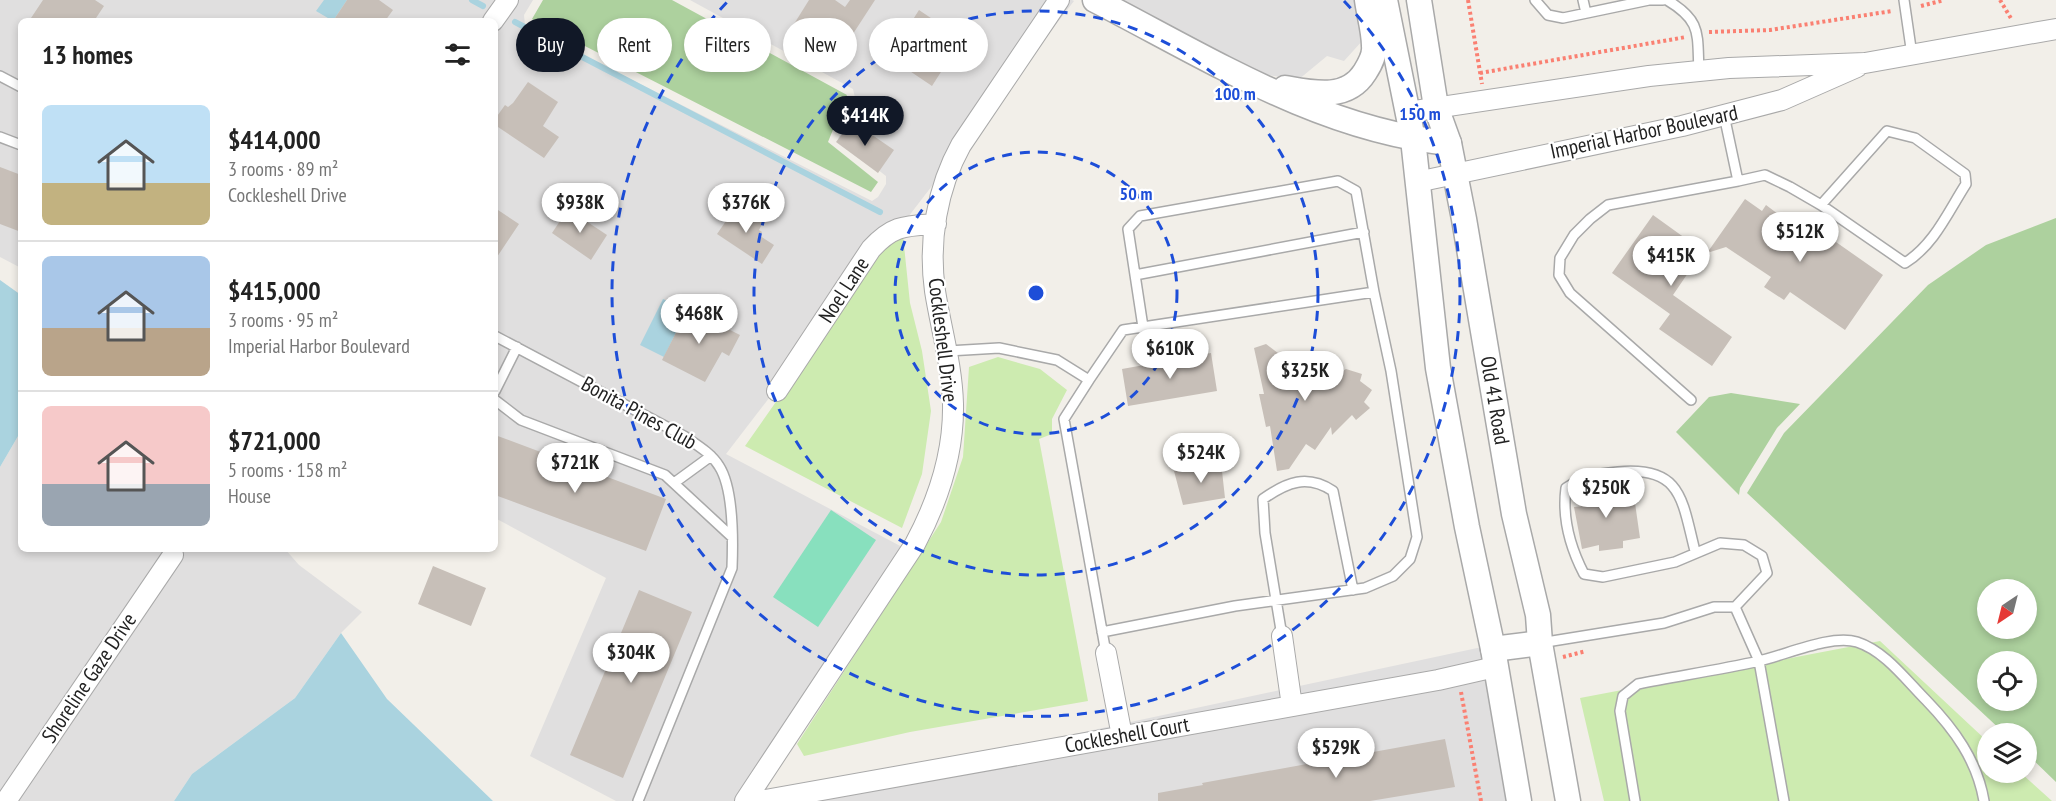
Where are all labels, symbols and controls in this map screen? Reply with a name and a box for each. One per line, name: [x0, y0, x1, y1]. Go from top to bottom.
chip: Buy: [516, 18, 585, 72]
chip: Rent: [597, 18, 672, 72]
chip: Filters: [684, 18, 771, 72]
chip: New: [783, 18, 857, 72]
chip: Apartment: [869, 18, 988, 72]
text: 13 homes: [42, 38, 133, 71]
icon: filters: [441, 38, 474, 71]
text: 100 m: [1214, 82, 1256, 105]
pin: $414K: [823, 96, 907, 147]
street label: Imperial Harbor Boulevard: [1548, 98, 1740, 165]
text: $414K: [841, 102, 889, 128]
text: 150 m: [1399, 102, 1441, 125]
text: $414,000: [228, 123, 321, 156]
icon: home: [90, 129, 162, 201]
text: 3 rooms · 89 m²: [228, 156, 338, 182]
text: Cockleshell Drive: [228, 182, 347, 208]
text: 50 m: [1120, 182, 1152, 205]
pin: $938K: [538, 183, 622, 234]
pin: $376K: [704, 183, 788, 234]
text: $938K: [556, 189, 604, 215]
text: $376K: [722, 189, 770, 215]
pin: $512K: [1758, 212, 1842, 263]
text: $512K: [1776, 218, 1824, 244]
pin: $415K: [1629, 236, 1713, 287]
text: $415K: [1647, 242, 1695, 268]
street label: Noel Lane: [812, 252, 875, 328]
text: $415,000: [228, 274, 321, 307]
street label: Cockleshell Drive: [922, 276, 964, 403]
icon: home: [90, 280, 162, 352]
centre of rings: [1026, 283, 1046, 303]
pin: $468K: [657, 294, 741, 345]
text: $468K: [675, 300, 723, 326]
text: 3 rooms · 95 m²: [228, 307, 338, 333]
pin: $610K: [1128, 329, 1212, 380]
text: Imperial Harbor Boulevard: [228, 333, 410, 359]
text: $610K: [1146, 335, 1194, 361]
pin: $325K: [1263, 351, 1347, 402]
street label: Old 41 Road: [1474, 354, 1516, 446]
text: $325K: [1281, 357, 1329, 383]
street label: Bonita Pines Club: [577, 370, 702, 455]
text: $721,000: [228, 424, 321, 457]
icon: home: [90, 430, 162, 502]
pin: $524K: [1159, 433, 1243, 484]
text: $524K: [1177, 439, 1225, 465]
pin: $721K: [533, 443, 617, 494]
text: $721K: [551, 449, 599, 475]
text: 5 rooms · 158 m²: [228, 457, 347, 483]
pin: $250K: [1564, 468, 1648, 519]
text: $250K: [1582, 474, 1630, 500]
text: House: [228, 483, 271, 509]
north arrow: [1977, 579, 2037, 639]
map controls: [1977, 579, 2037, 783]
street label: Shoreline Gaze Drive: [35, 608, 142, 748]
pin: $304K: [589, 633, 673, 684]
text: $304K: [607, 639, 655, 665]
button: locate: [1977, 651, 2037, 711]
street label: Cockleshell Court: [1063, 710, 1191, 759]
button: layers: [1977, 723, 2037, 783]
pin: $529K: [1294, 728, 1378, 779]
text: $529K: [1312, 734, 1360, 760]

